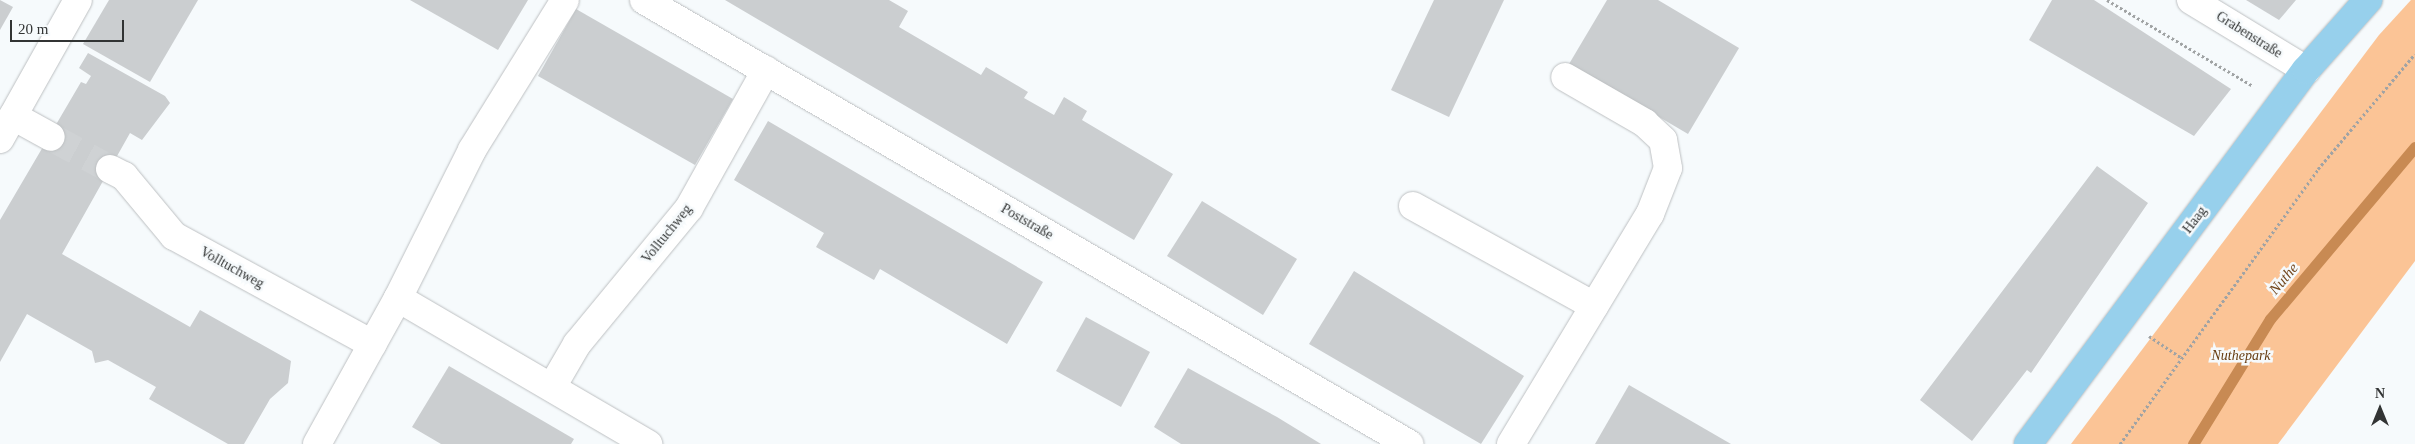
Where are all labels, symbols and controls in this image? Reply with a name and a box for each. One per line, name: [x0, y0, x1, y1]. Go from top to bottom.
street label: Grabenstraße: [2213, 8, 2285, 62]
scale bar: [12, 10, 126, 42]
text: 20 m: [18, 21, 48, 37]
street label: Poststraße: [998, 200, 1056, 244]
street label: Volltuchweg: [638, 201, 696, 267]
street label: Haag: [2179, 203, 2211, 237]
street label: Volltuchweg: [197, 244, 267, 292]
water label: Nuthe: [2266, 259, 2302, 299]
park label: Nuthepark: [2211, 348, 2271, 364]
north arrow: [2355, 384, 2405, 434]
text: N: [2375, 386, 2385, 401]

